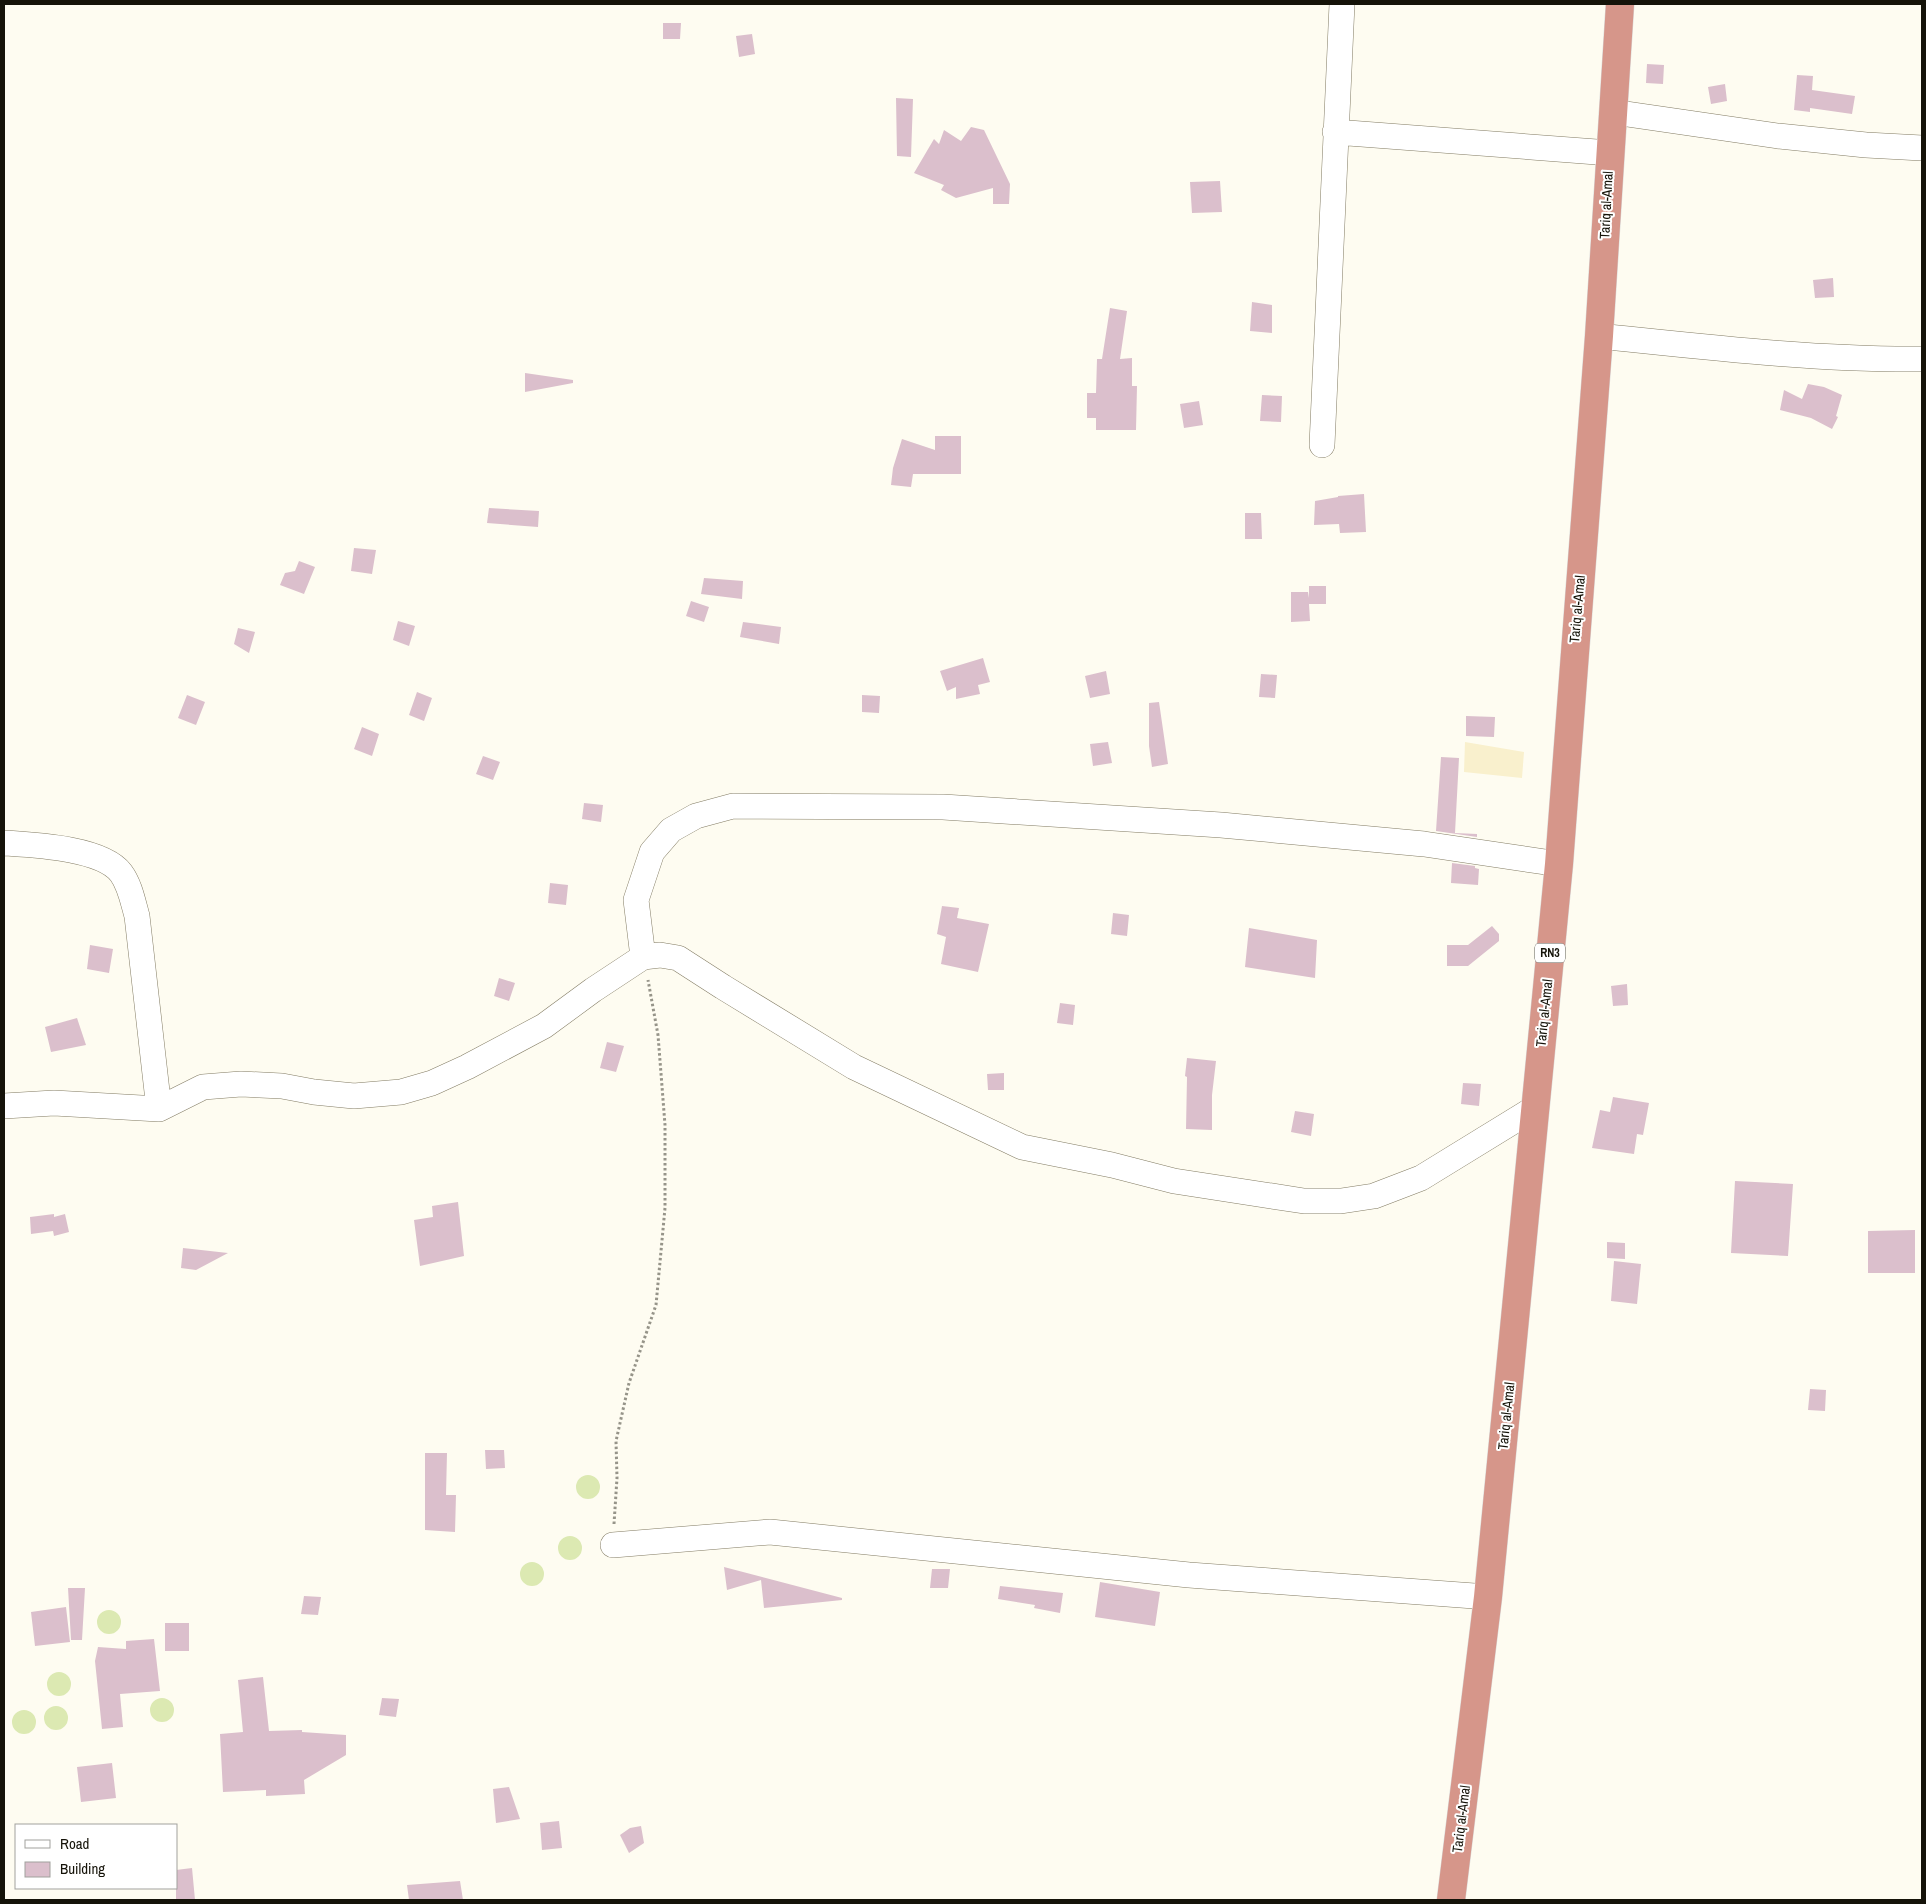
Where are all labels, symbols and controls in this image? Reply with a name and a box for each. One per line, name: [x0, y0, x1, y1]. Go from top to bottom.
street label: Tariq al-Amal: [1595, 171, 1617, 239]
street label: Tariq al-Amal: [1565, 574, 1589, 644]
road number: RN3: [1535, 944, 1565, 962]
street label: Tariq al-Amal: [1532, 978, 1556, 1048]
street label: Tariq al-Amal: [1494, 1381, 1518, 1451]
street label: Tariq al-Amal: [1448, 1784, 1474, 1854]
legend: [15, 1824, 178, 1889]
text: Road: [60, 1833, 89, 1854]
text: Building: [60, 1858, 105, 1879]

